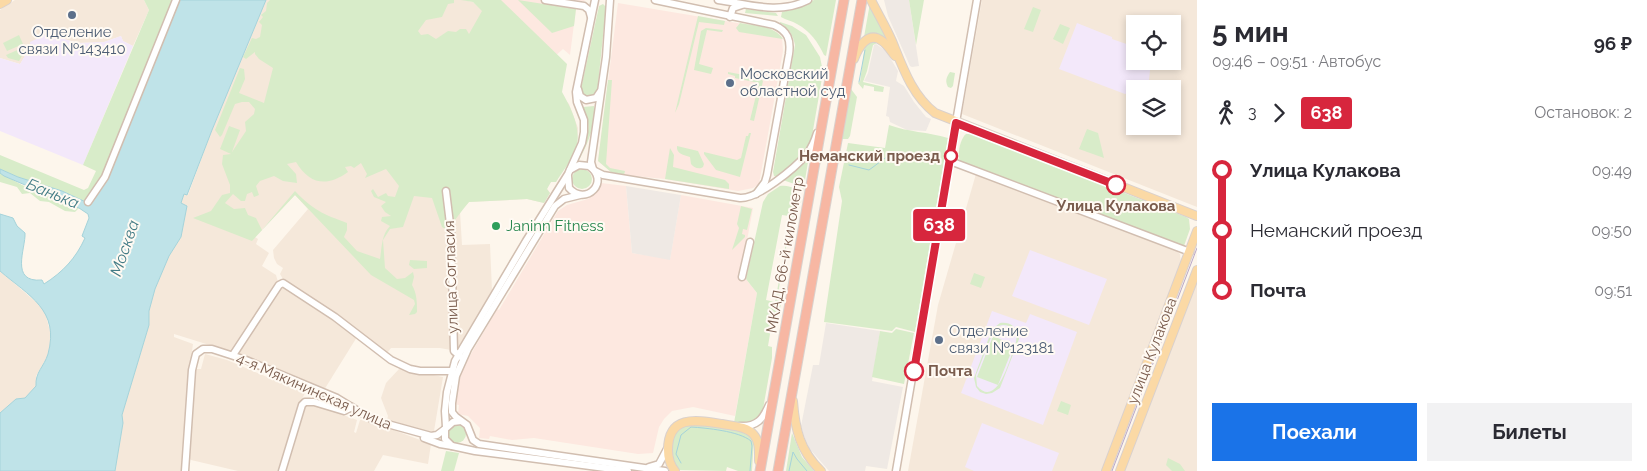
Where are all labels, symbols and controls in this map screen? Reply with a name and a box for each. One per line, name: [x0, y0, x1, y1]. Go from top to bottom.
marker: Отделение связи №143410: [66, 9, 78, 21]
map controls: [1126, 15, 1181, 135]
button: locate: [1126, 15, 1181, 70]
text: 5 мин: [1212, 16, 1289, 49]
place label: Отделение связи №143410: [18, 23, 126, 58]
text: 96 ₽: [1594, 32, 1632, 54]
text: 09:46 – 09:51 · Автобус: [1212, 52, 1381, 71]
place label: Московский областной суд: [740, 65, 846, 100]
marker: Московский областной суд: [724, 77, 736, 89]
button: layers: [1126, 80, 1181, 135]
icon: walk: [1212, 99, 1240, 127]
icon: forward: [1265, 99, 1293, 127]
text: 638: [1311, 102, 1342, 123]
text: 3: [1248, 103, 1257, 122]
text: Остановок: 2: [1534, 103, 1632, 122]
place label: Неманский проезд: [799, 147, 941, 165]
marker: Неманский проезд: [944, 149, 958, 163]
text: Улица Кулакова: [1250, 159, 1401, 181]
text: 09:49: [1592, 161, 1632, 180]
water label: Банька: [24, 174, 82, 213]
street label: МКАД, 66-й километр: [762, 175, 808, 335]
marker: Улица Кулакова: [1106, 175, 1126, 195]
place label: Улица Кулакова: [1056, 197, 1176, 215]
line badge: 638: [910, 209, 968, 241]
text: 638: [923, 214, 955, 235]
water label: Москва: [106, 217, 143, 279]
place label: Janinn Fitness: [506, 217, 604, 235]
text: Неманский проезд: [1250, 219, 1422, 241]
street label: улица Согласия: [440, 220, 462, 334]
marker: Janinn Fitness: [490, 220, 502, 232]
text: 09:50: [1591, 221, 1632, 240]
text: Почта: [1250, 279, 1306, 301]
text: 09:51: [1594, 281, 1632, 300]
street label: улица Кулакова: [1123, 295, 1181, 407]
place label: Отделение связи №123181: [949, 322, 1054, 357]
marker: Отделение связи №123181: [933, 334, 945, 346]
street label: 4-я Мякининская улица: [234, 349, 394, 433]
marker: Почта: [904, 361, 924, 381]
place label: Почта: [928, 362, 973, 380]
button: Поехали: [1212, 403, 1417, 461]
button: Билеты: [1427, 403, 1632, 461]

